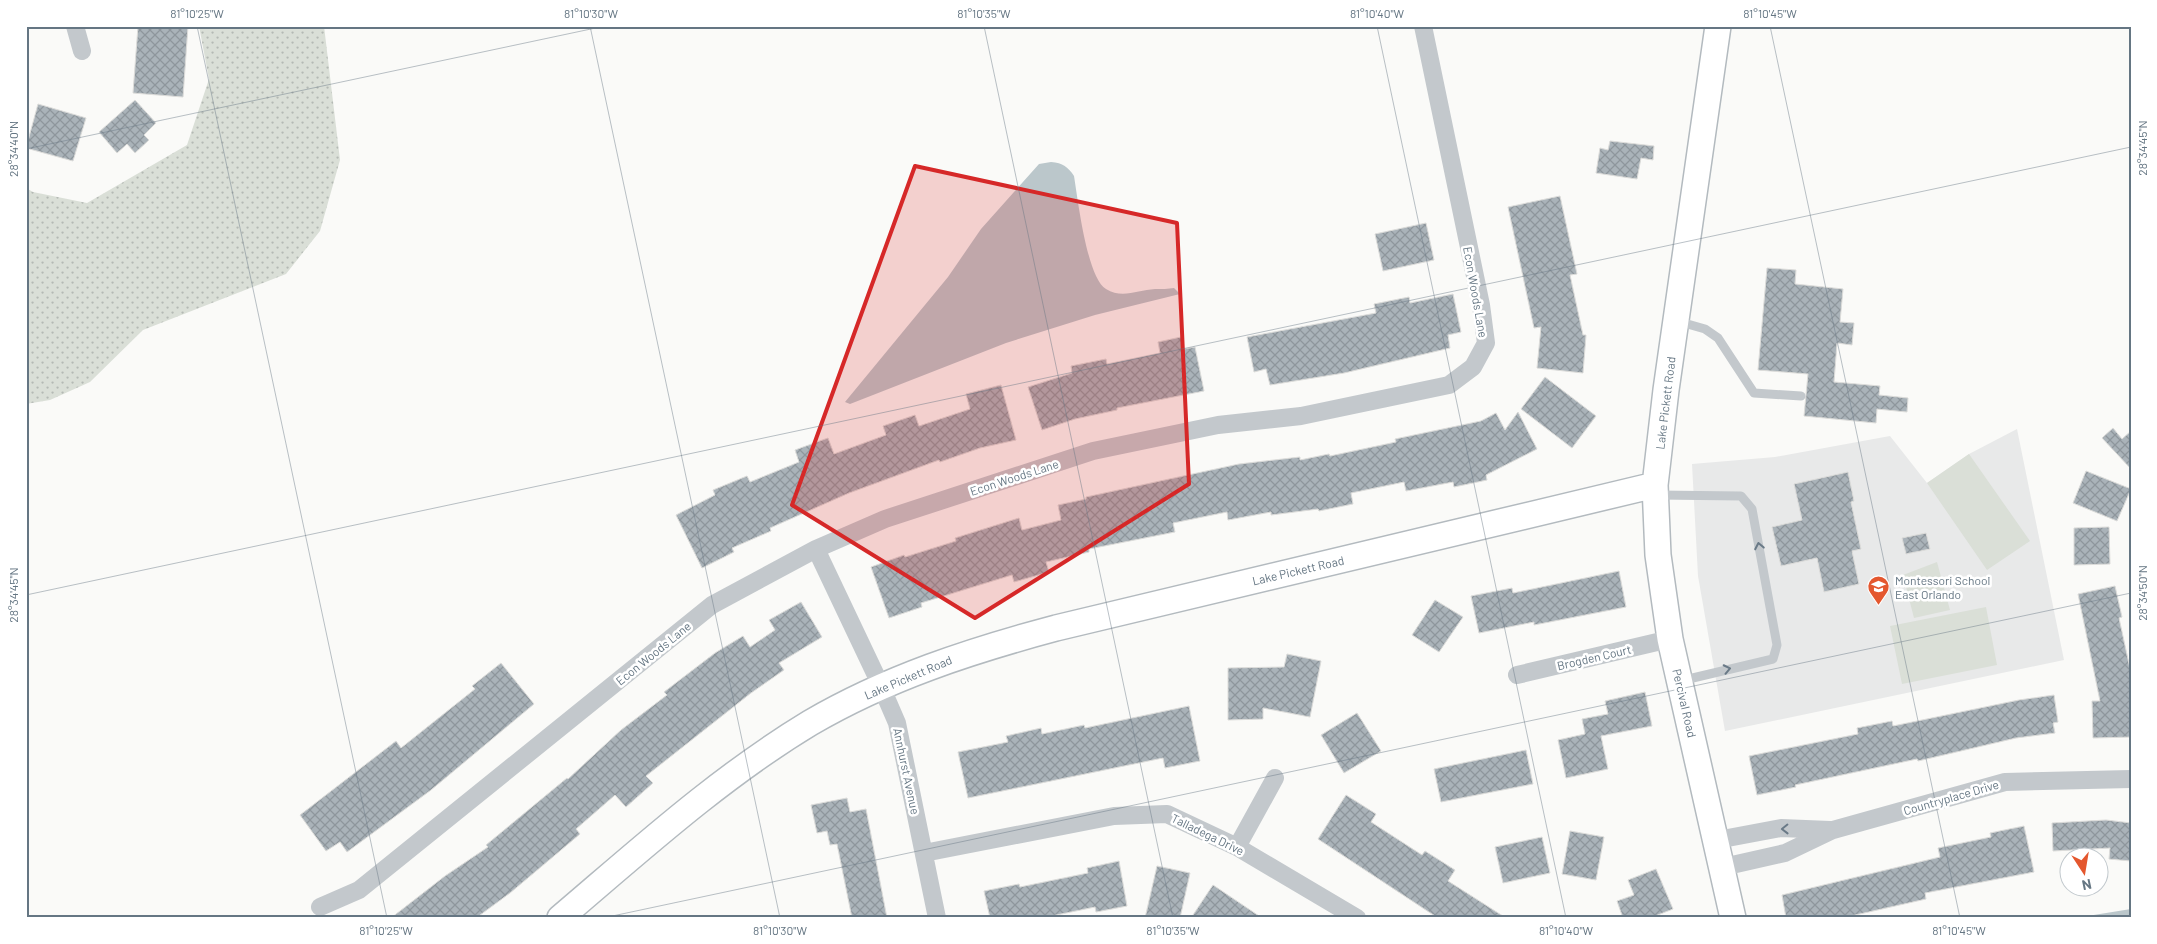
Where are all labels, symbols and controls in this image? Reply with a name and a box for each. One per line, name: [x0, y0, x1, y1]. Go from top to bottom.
text: 81°10'25"W: [170, 6, 224, 20]
text: 81°10'30"W: [564, 6, 618, 20]
text: 81°10'35"W: [957, 6, 1011, 20]
text: 81°10'40"W: [1350, 6, 1405, 20]
text: 81°10'45"W: [1743, 6, 1797, 20]
text: 28°34'45"N: [2135, 120, 2149, 176]
text: 28°34'40"N: [6, 121, 20, 177]
street label: Econ Woods Lane: [1461, 245, 1491, 339]
street label: Lake Pickett Road: [1652, 356, 1678, 450]
street label: Econ Woods Lane: [968, 456, 1060, 498]
one-way arrow: [1754, 542, 1765, 551]
street label: Lake Pickett Road: [1251, 553, 1345, 587]
text: 28°34'50"N: [2135, 565, 2149, 621]
text: 28°34'45"N: [6, 567, 20, 623]
place label: Montessori School East Orlando: [1895, 573, 1990, 601]
school or university icon: Montessori School East Orlando: [1867, 575, 1891, 606]
street label: Econ Woods Lane: [613, 618, 693, 688]
street label: Brogden Court: [1556, 642, 1632, 672]
street label: Lake Pickett Road: [862, 652, 954, 702]
one-way arrow: [1723, 664, 1732, 675]
street label: Percival Road: [1670, 667, 1700, 739]
street label: Annhurst Avenue: [891, 726, 923, 816]
street label: Countryplace Drive: [1902, 777, 2000, 817]
street label: Talladega Drive: [1169, 810, 1247, 858]
one-way arrow: [1780, 823, 1788, 834]
north arrow: [2060, 846, 2110, 896]
text: N: [2080, 876, 2093, 894]
text: 81°10'25"W: [359, 923, 413, 937]
text: 81°10'30"W: [753, 923, 807, 937]
text: 81°10'35"W: [1146, 923, 1200, 937]
text: 81°10'40"W: [1539, 923, 1594, 937]
text: 81°10'45"W: [1932, 923, 1986, 937]

